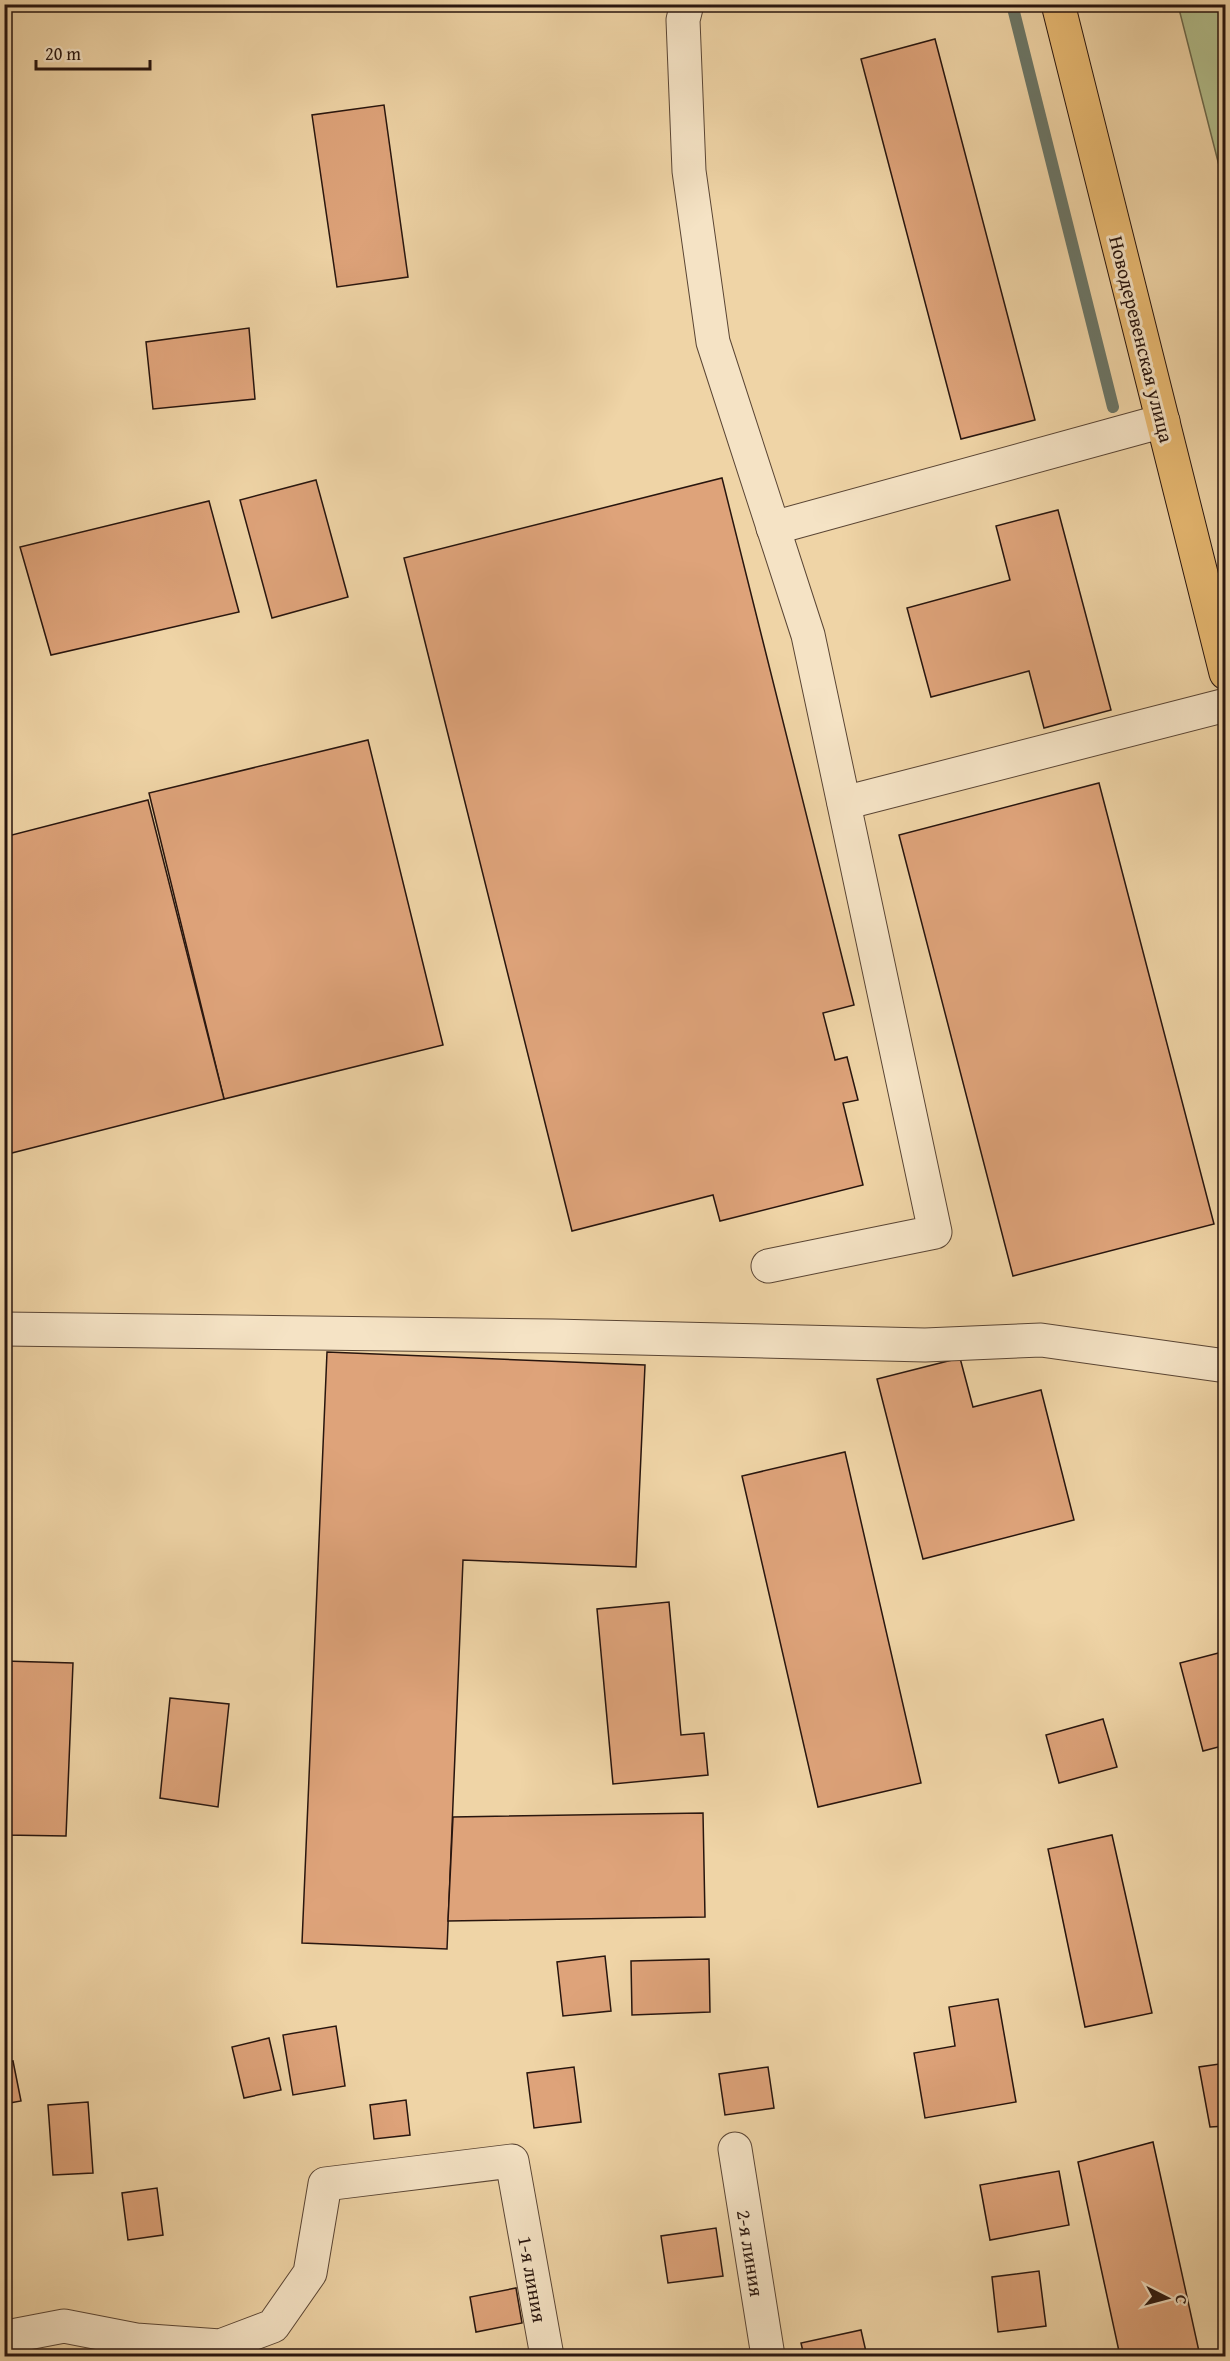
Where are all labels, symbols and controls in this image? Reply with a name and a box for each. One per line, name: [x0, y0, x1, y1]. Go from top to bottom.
scale bar: [36, 33, 150, 71]
text: 20 m: [45, 40, 81, 67]
street label: Новодеревенская улица: [1102, 233, 1182, 446]
street label: 2-я линия: [730, 2207, 772, 2299]
street label: 1-я линия: [511, 2233, 555, 2325]
north arrow: [1137, 2268, 1197, 2328]
text: С: [1170, 2294, 1194, 2305]

